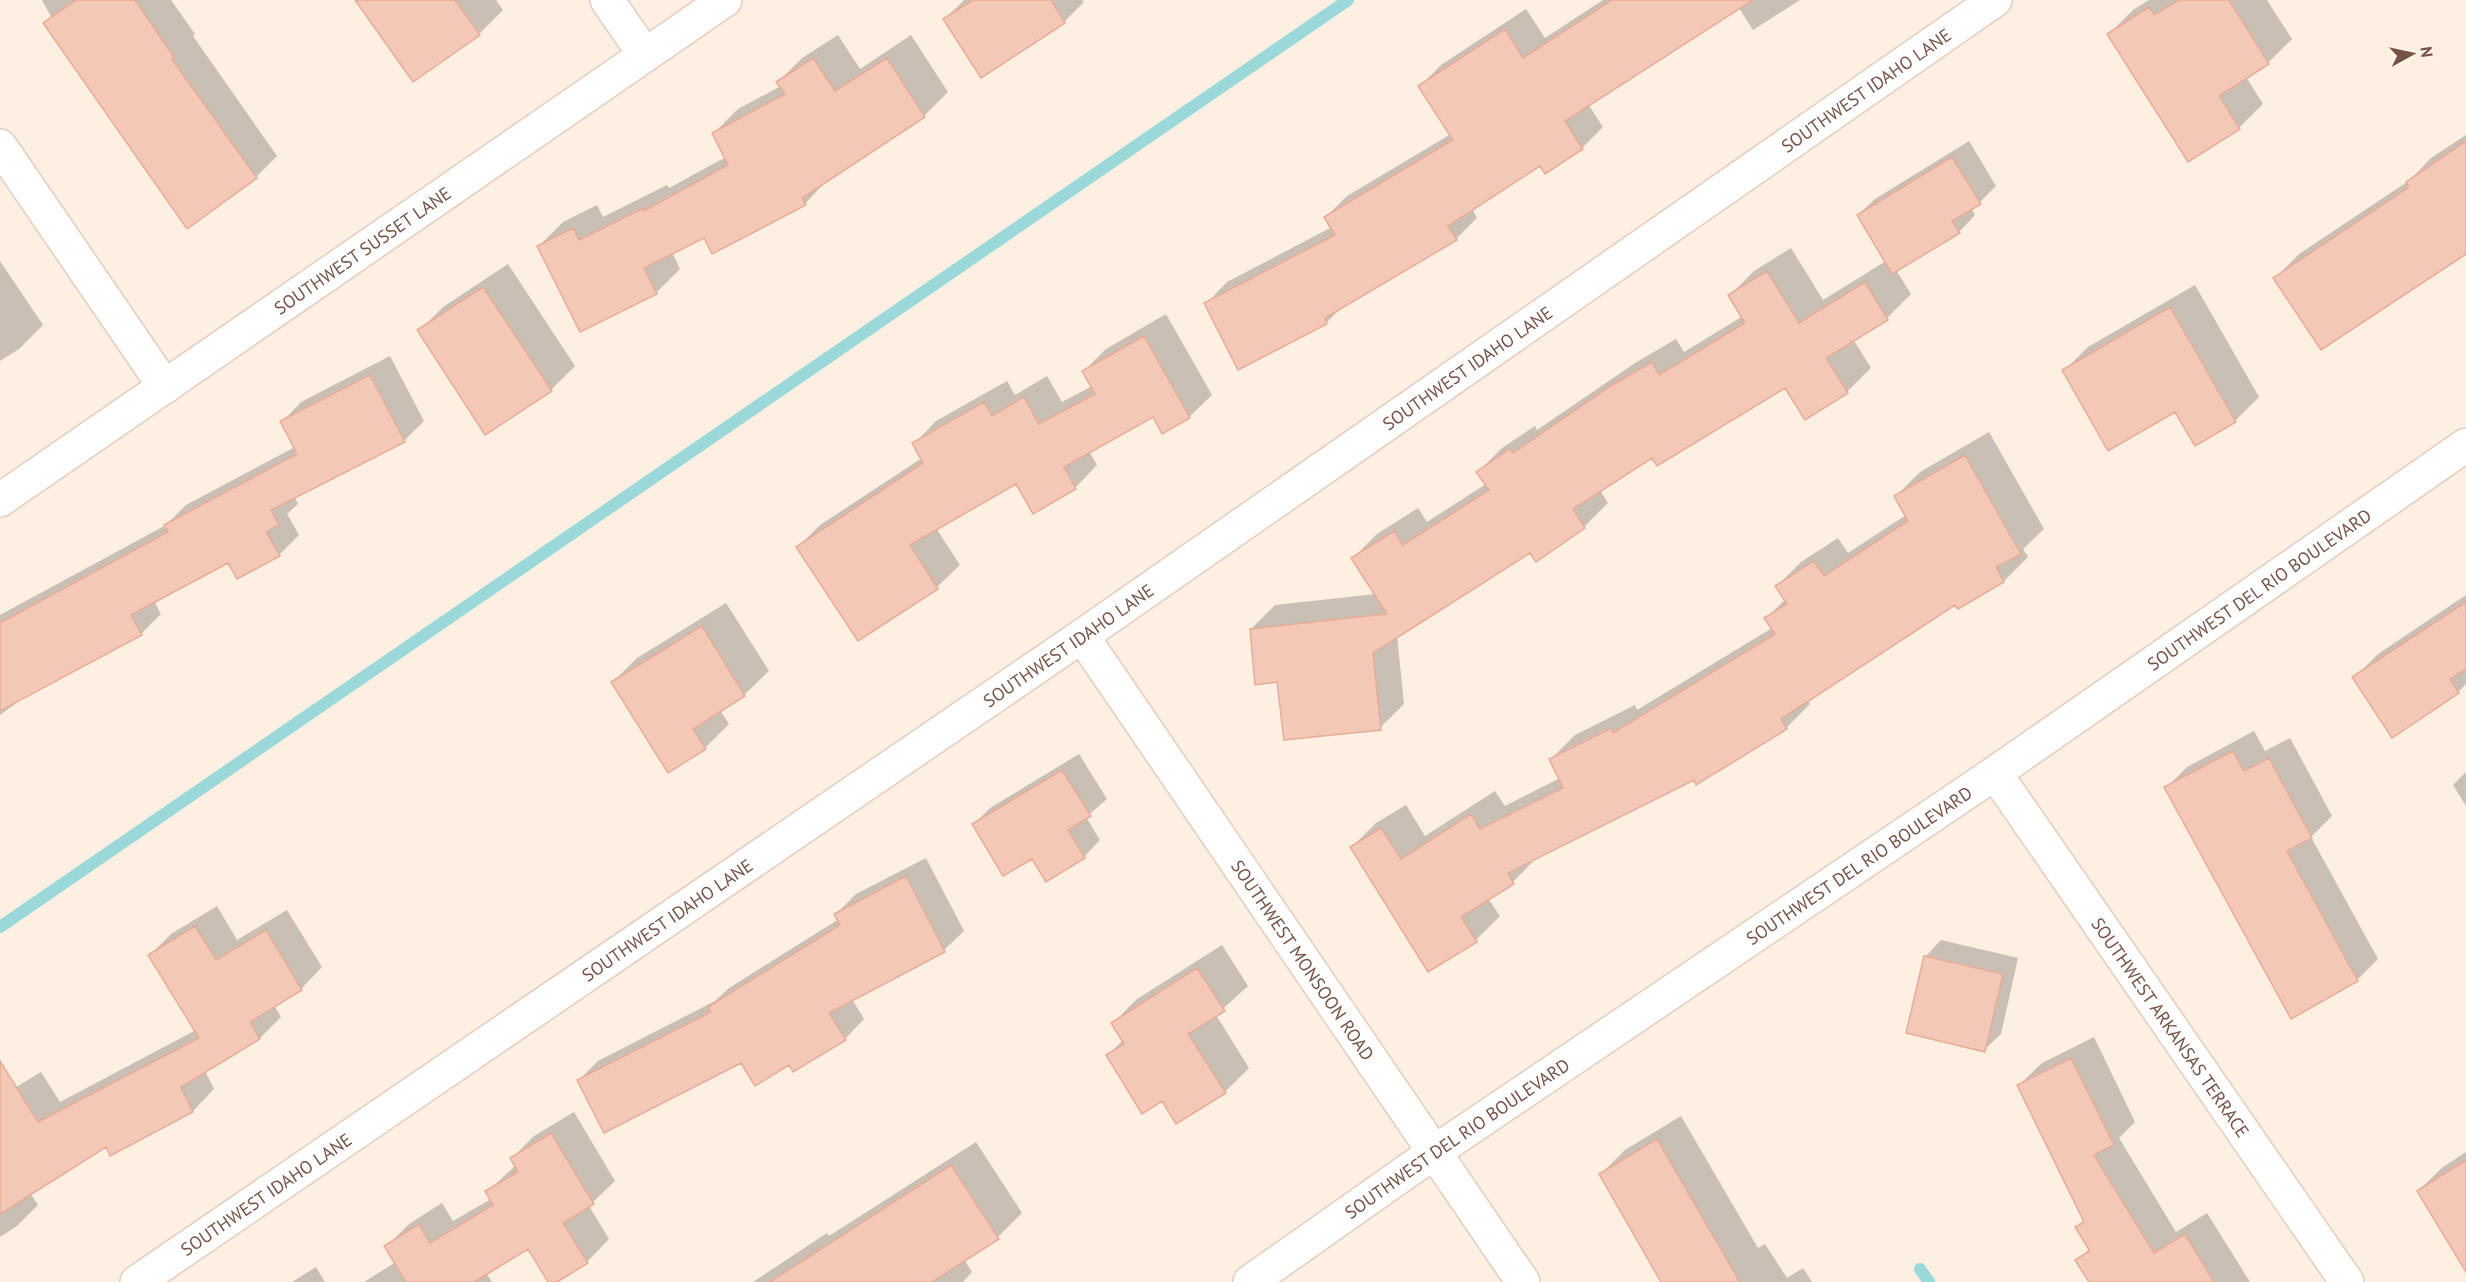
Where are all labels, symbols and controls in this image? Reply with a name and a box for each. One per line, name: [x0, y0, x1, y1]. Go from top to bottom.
street label: SOUTHWEST IDAHO LANE: [1776, 23, 1955, 157]
north arrow: [2382, 24, 2442, 84]
text: N: [2416, 45, 2437, 59]
street label: SOUTHWEST SUSSET LANE: [269, 181, 455, 319]
street label: SOUTHWEST IDAHO LANE: [1378, 301, 1557, 435]
street label: SOUTHWEST DEL RIO BOULEVARD: [2143, 503, 2375, 675]
street label: SOUTHWEST IDAHO LANE: [978, 578, 1158, 712]
street label: SOUTHWEST DEL RIO BOULEVARD: [1741, 780, 1976, 950]
street label: SOUTHWEST IDAHO LANE: [577, 853, 757, 986]
street label: SOUTHWEST MONSOON ROAD: [1226, 855, 1380, 1064]
street label: SOUTHWEST ARKANSAS TERRACE: [2087, 913, 2255, 1142]
street label: SOUTHWEST DEL RIO BOULEVARD: [1340, 1053, 1574, 1223]
street label: SOUTHWEST IDAHO LANE: [176, 1127, 356, 1260]

